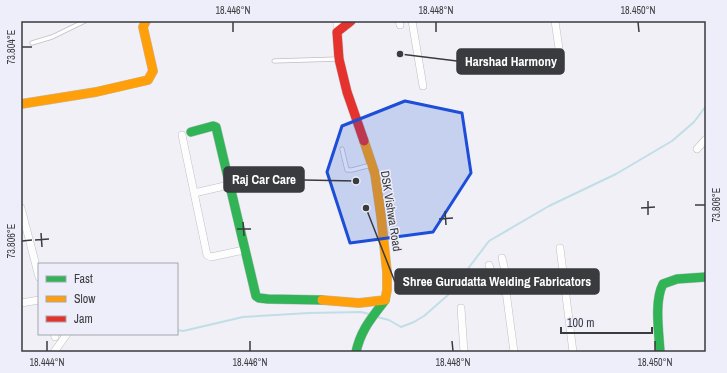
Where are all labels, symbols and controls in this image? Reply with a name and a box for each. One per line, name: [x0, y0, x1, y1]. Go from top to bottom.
text: 18.446°N: [216, 4, 251, 17]
text: 18.448°N: [419, 4, 454, 17]
text: 18.450°N: [621, 4, 656, 17]
text: 73.804°E: [5, 30, 18, 64]
callout: Harshad Harmony: [457, 49, 564, 74]
text: Harshad Harmony: [465, 53, 557, 70]
callout: Raj Car Care: [224, 167, 304, 192]
street label: DSK Vishwa Road: [377, 170, 405, 252]
text: Raj Car Care: [232, 171, 296, 188]
text: 73.806°E: [710, 188, 723, 222]
text: 73.806°E: [5, 224, 18, 258]
legend: [38, 263, 178, 335]
callout: Shree Gurudatta Welding Fabricators: [395, 269, 599, 294]
text: Fast: [74, 271, 93, 287]
text: Shree Gurudatta Welding Fabricators: [403, 273, 591, 290]
text: Slow: [74, 291, 96, 307]
scale bar: [561, 309, 652, 335]
text: Jam: [74, 311, 93, 327]
text: 100 m: [567, 315, 594, 331]
text: 18.444°N: [30, 356, 65, 369]
text: 18.446°N: [233, 356, 268, 369]
text: 18.448°N: [436, 356, 471, 369]
text: 18.450°N: [638, 356, 673, 369]

